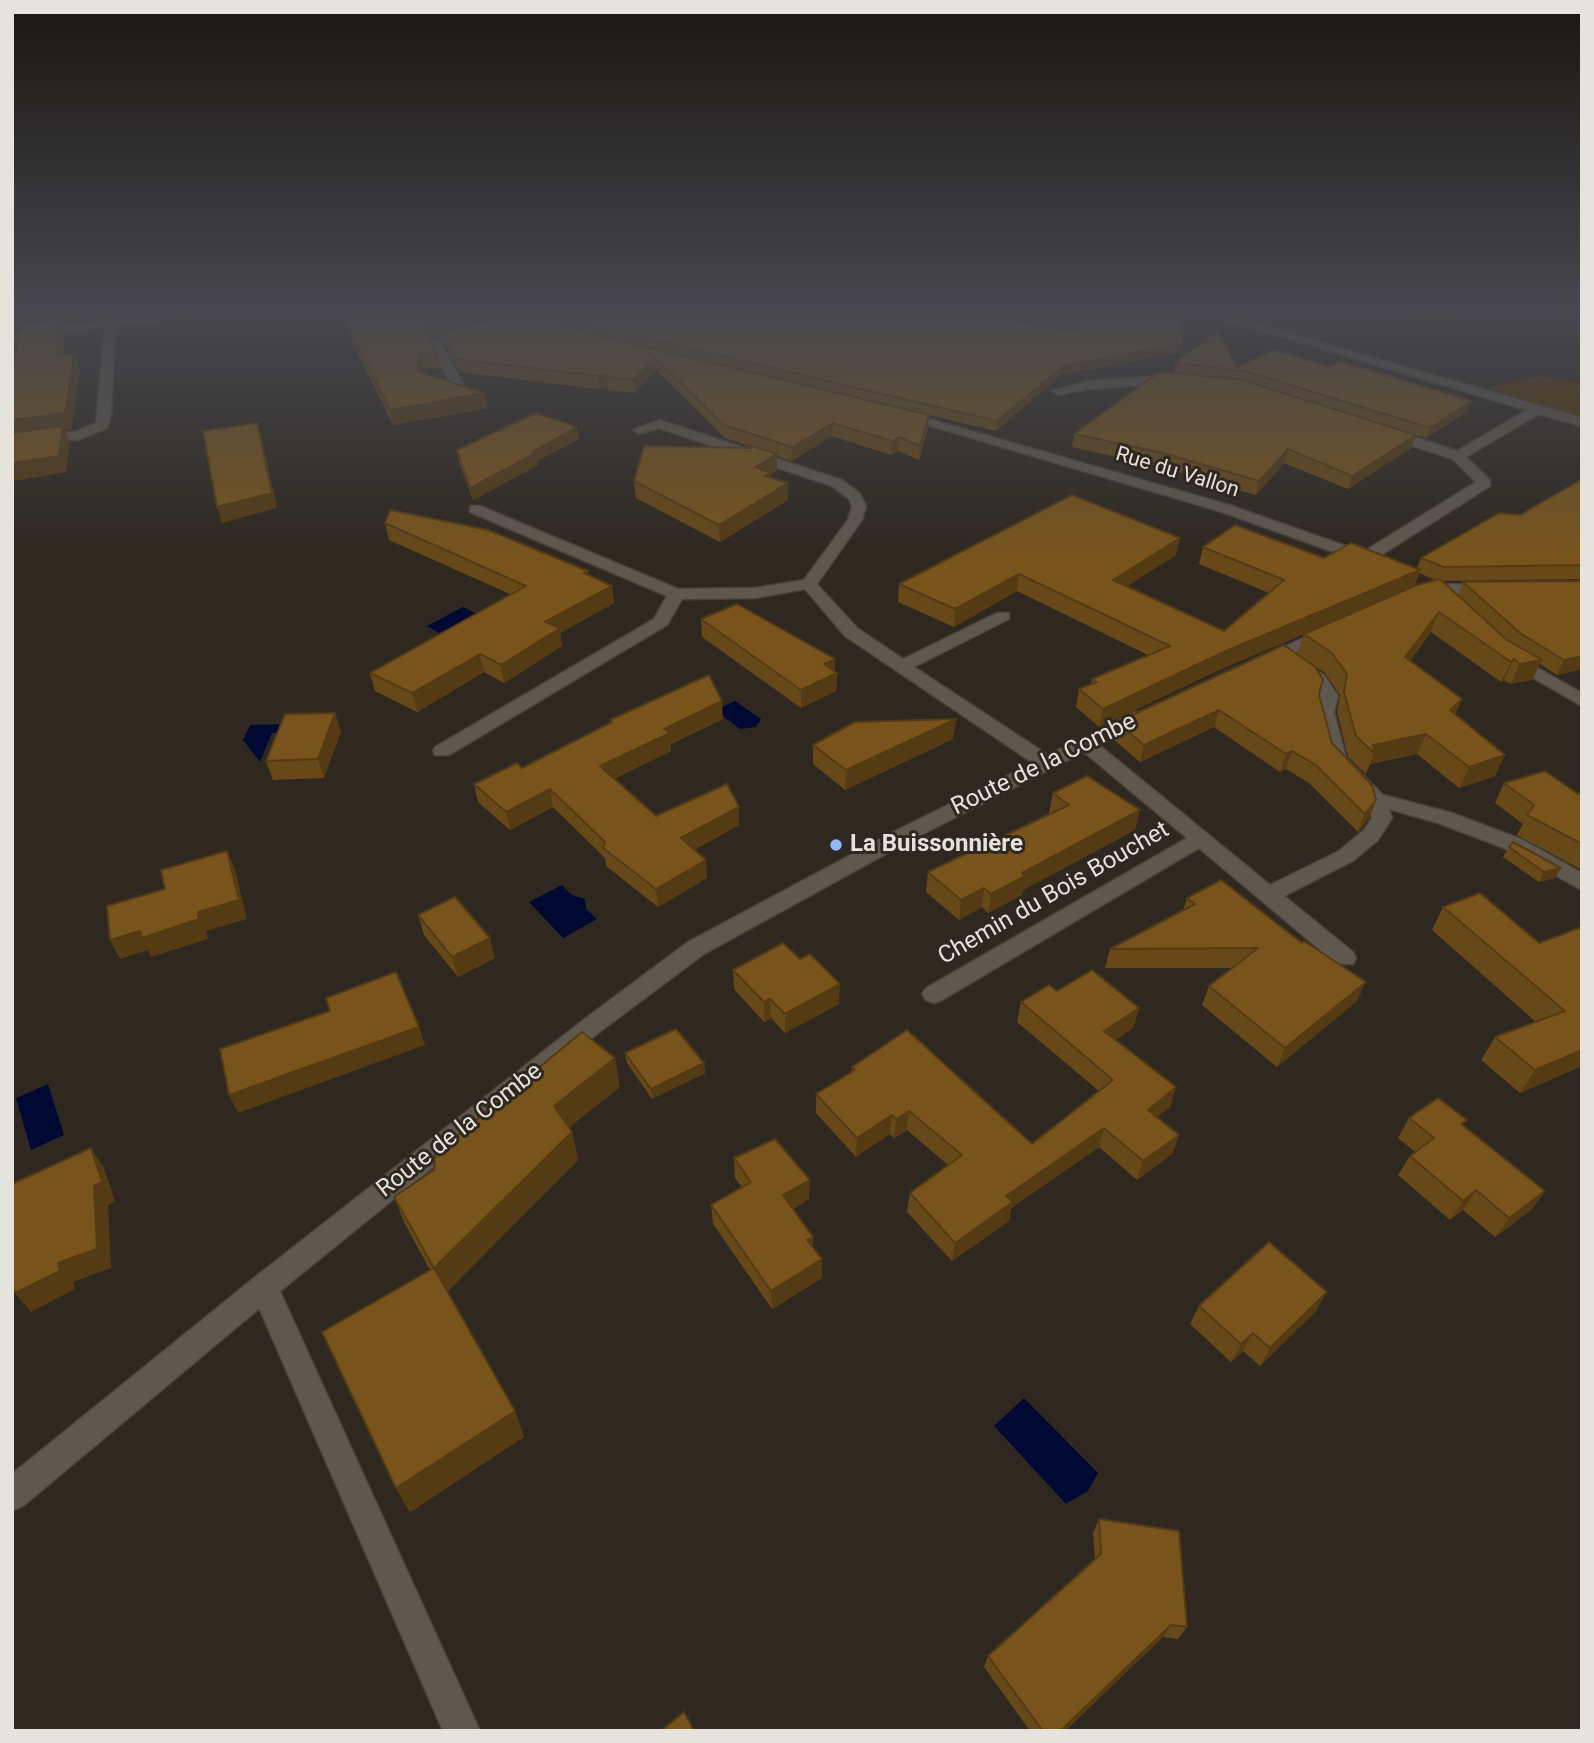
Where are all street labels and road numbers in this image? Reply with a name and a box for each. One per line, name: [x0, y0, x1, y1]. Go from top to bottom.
street label: Rue du Vallon: [1112, 442, 1242, 504]
street label: Route de la Combe: [947, 708, 1141, 822]
street label: Chemin du Bois Bouchet: [934, 816, 1174, 972]
street label: Route de la Combe: [372, 1058, 548, 1204]

